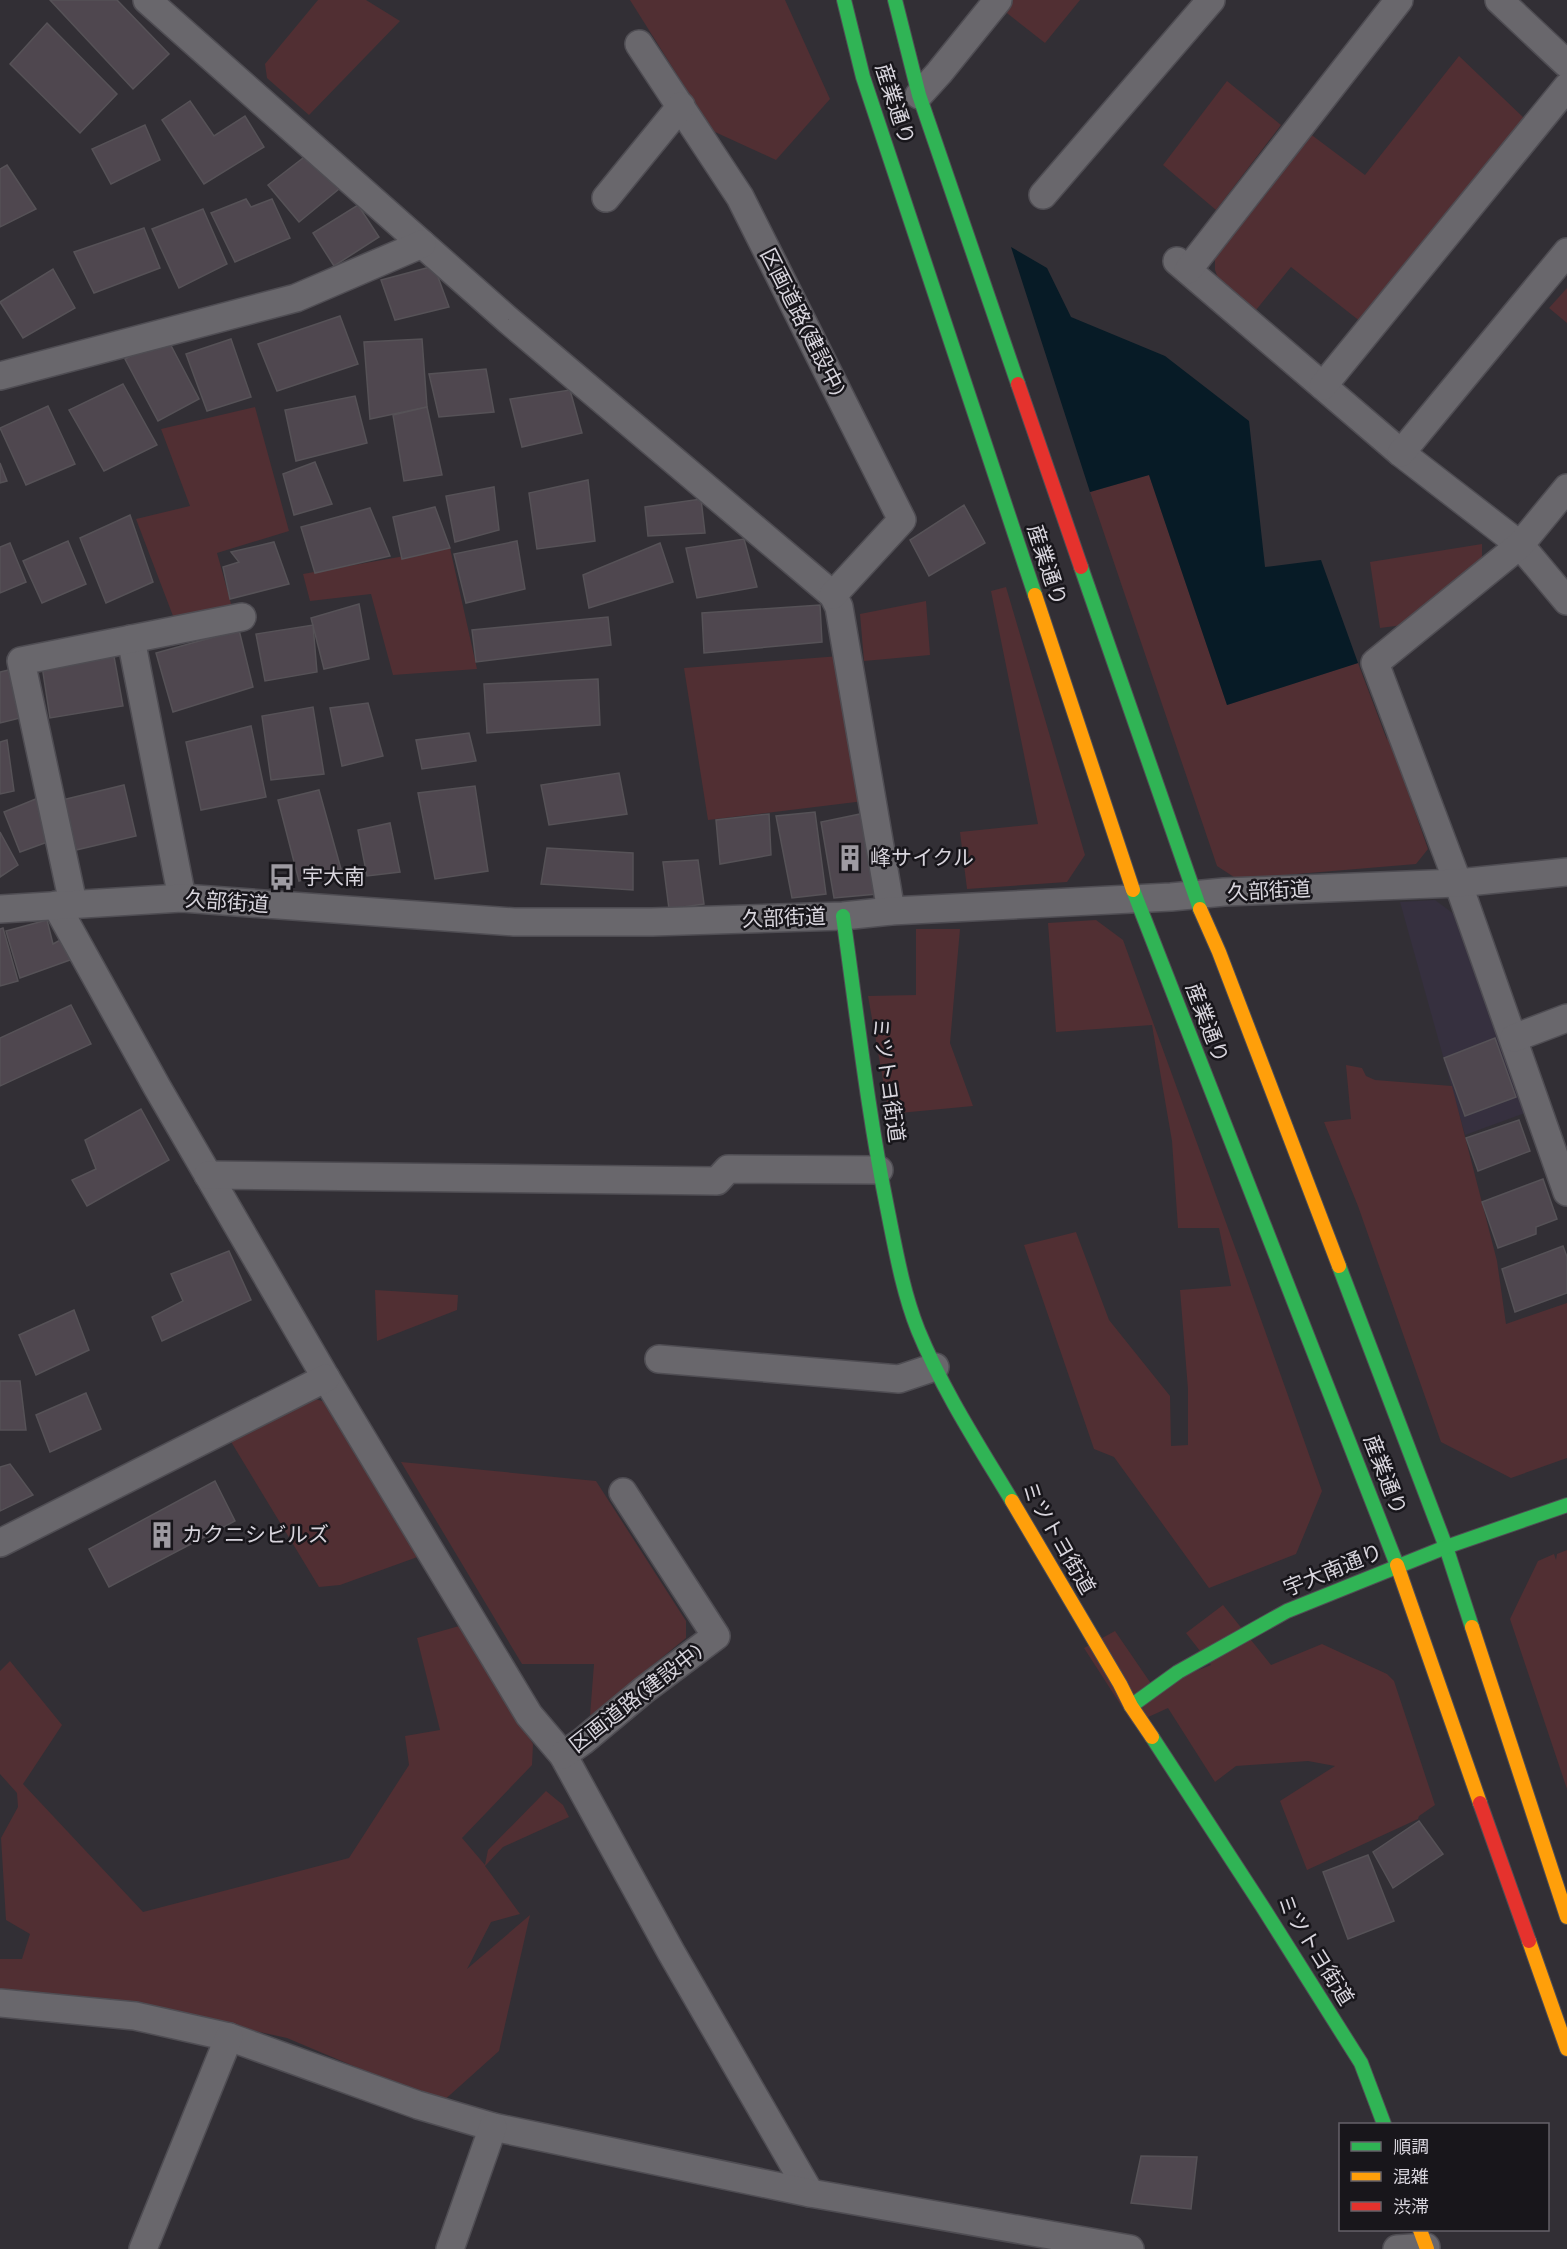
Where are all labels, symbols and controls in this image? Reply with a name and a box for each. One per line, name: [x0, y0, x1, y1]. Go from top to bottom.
street label: 産業通り: [871, 60, 919, 148]
street label: 区画道路(建設中): [756, 244, 850, 400]
street label: 産業通り: [1023, 521, 1071, 609]
building icon: 峰サイクル: [835, 843, 865, 873]
place label: 峰サイクル: [870, 846, 974, 870]
bus stop icon: 宇大南: [267, 862, 297, 892]
place label: 宇大南: [302, 865, 365, 889]
street label: 久部街道: [1226, 877, 1312, 905]
street label: 久部街道: [184, 887, 270, 917]
street label: 久部街道: [742, 905, 826, 931]
street label: 産業通り: [1181, 979, 1233, 1067]
street label: ミツトヨ街道: [867, 1016, 909, 1144]
street label: 産業通り: [1359, 1431, 1411, 1519]
street label: ミツトヨ街道: [1016, 1477, 1100, 1599]
building icon: カクニシビルズ: [147, 1520, 177, 1550]
place label: カクニシビルズ: [182, 1523, 329, 1547]
street label: 宇大南通り: [1280, 1539, 1386, 1601]
street label: 区画道路(建設中): [565, 1639, 707, 1757]
street label: ミツトヨ街道: [1271, 1890, 1359, 2010]
legend: [1339, 2123, 1549, 2231]
text: 順調: [1393, 2136, 1429, 2158]
text: 混雑: [1393, 2166, 1429, 2188]
text: 渋滞: [1393, 2196, 1429, 2218]

